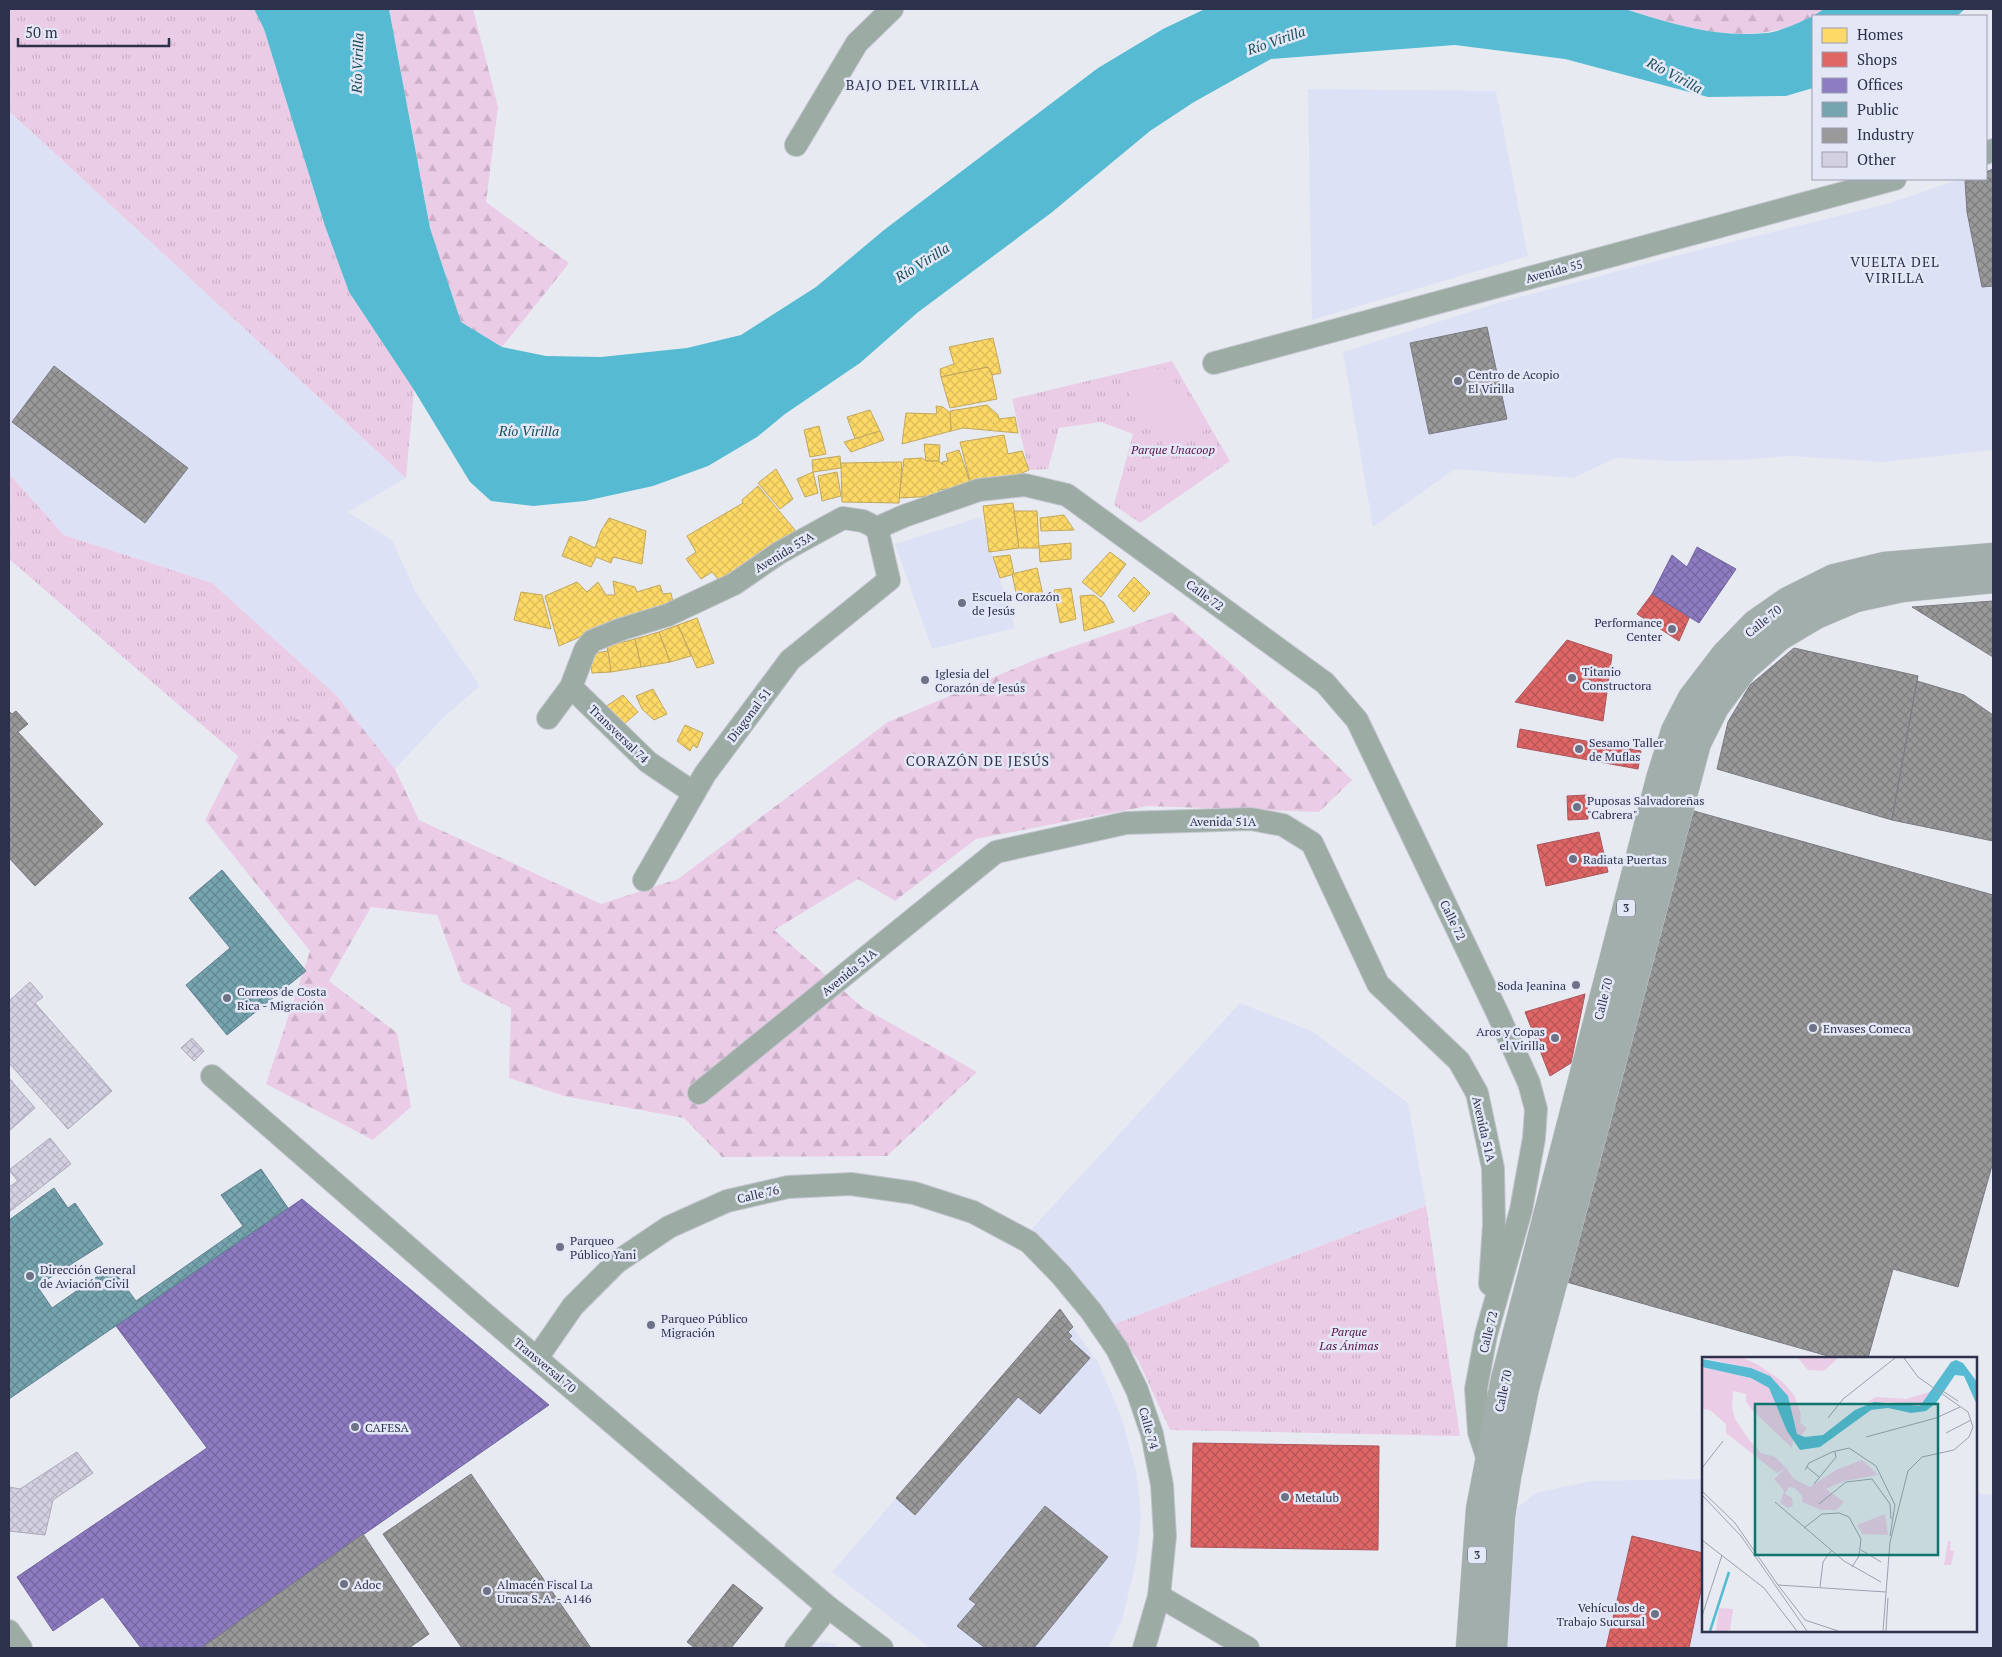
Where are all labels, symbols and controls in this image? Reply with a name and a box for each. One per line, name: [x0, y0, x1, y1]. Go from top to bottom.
scale bar: [18, 15, 169, 47]
legend: [1812, 15, 1987, 180]
water label: Río Virilla: [1243, 21, 1308, 59]
text: 50 m: [25, 22, 58, 42]
text: Homes: [1857, 24, 1903, 44]
water label: Río Virilla: [346, 32, 368, 95]
text: Shops: [1857, 49, 1897, 69]
water label: Río Virilla: [1643, 52, 1706, 98]
text: Offices: [1857, 74, 1903, 94]
district label: BAJO DEL VIRILLA: [846, 75, 980, 94]
text: Public: [1857, 99, 1899, 119]
text: Industry: [1857, 124, 1914, 144]
text: Other: [1857, 149, 1896, 169]
water label: Río Virilla: [890, 238, 953, 287]
district label: VUELTA DEL VIRILLA: [1850, 252, 1940, 287]
street label: Avenida 55: [1524, 256, 1584, 286]
place label: Centro de Acopio El Virilla: [1468, 367, 1560, 396]
marker: Centro de Acopio El Virilla: [1452, 375, 1464, 387]
water label: Río Virilla: [498, 421, 559, 440]
park label: Parque Unacoop: [1130, 442, 1215, 457]
street label: Avenida 53A: [752, 528, 817, 576]
street label: Calle 72: [1183, 576, 1227, 614]
place label: Escuela Corazón de Jesús: [972, 589, 1060, 618]
marker: Escuela Corazón de Jesús: [956, 597, 968, 609]
street label: Calle 70: [1742, 602, 1784, 640]
place label: Performance Center: [1594, 615, 1662, 644]
marker: Performance Center: [1666, 623, 1678, 635]
place label: Titanio Constructora: [1582, 664, 1652, 693]
place label: Iglesia del Corazón de Jesús: [935, 666, 1025, 695]
marker: Titanio Constructora: [1566, 672, 1578, 684]
marker: Iglesia del Corazón de Jesús: [919, 674, 931, 686]
street label: Diagonal 51: [724, 685, 774, 745]
street label: Transversal 74: [586, 702, 652, 767]
place label: Sesamo Taller de Muflas: [1589, 735, 1664, 764]
marker: Sesamo Taller de Muflas: [1573, 743, 1585, 755]
district label: CORAZÓN DE JESÚS: [906, 751, 1050, 770]
place label: Puposas Salvadoreñas "Cabrera": [1587, 793, 1704, 822]
marker: Puposas Salvadoreñas "Cabrera": [1571, 801, 1583, 813]
street label: Avenida 51A: [1190, 814, 1257, 829]
place label: Radiata Puertas: [1583, 852, 1667, 867]
marker: Radiata Puertas: [1567, 853, 1579, 865]
street label: Calle 72: [1437, 897, 1469, 943]
road number: 3: [1617, 900, 1635, 916]
street label: Avenida 51A: [818, 945, 880, 999]
street label: Calle 70: [1591, 976, 1615, 1022]
place label: Soda Jeanina: [1497, 978, 1566, 993]
marker: Soda Jeanina: [1570, 979, 1582, 991]
place label: Correos de Costa Rica - Migración: [237, 984, 326, 1013]
marker: Correos de Costa Rica - Migración: [221, 992, 233, 1004]
place label: Envases Comeca: [1823, 1021, 1911, 1036]
marker: Envases Comeca: [1807, 1022, 1819, 1034]
place label: Aros y Copas el Virilla: [1476, 1024, 1545, 1053]
marker: Aros y Copas el Virilla: [1549, 1032, 1561, 1044]
street label: Avenida 51A: [1469, 1095, 1499, 1164]
street label: Calle 76: [735, 1182, 781, 1206]
place label: Parqueo Público Yani: [570, 1233, 637, 1262]
marker: Parqueo Público Yani: [554, 1241, 566, 1253]
place label: Dirección General de Aviación Civil: [40, 1262, 136, 1291]
marker: Dirección General de Aviación Civil: [24, 1270, 36, 1282]
street label: Calle 72: [1476, 1309, 1500, 1355]
place label: Parqueo Público Migración: [661, 1311, 748, 1340]
marker: Parqueo Público Migración: [645, 1319, 657, 1331]
park label: Parque Las Ánimas: [1318, 1324, 1379, 1353]
street label: Transversal 70: [511, 1334, 579, 1396]
inset map: [1702, 1357, 1977, 1632]
street label: Calle 70: [1491, 1369, 1515, 1413]
street label: Calle 74: [1136, 1405, 1162, 1451]
place label: CAFESA: [365, 1420, 410, 1435]
marker: CAFESA: [349, 1421, 361, 1433]
place label: Metalub: [1295, 1490, 1339, 1505]
marker: Metalub: [1279, 1491, 1291, 1503]
road number: 3: [1468, 1546, 1486, 1564]
place label: Adoc: [354, 1577, 381, 1592]
place label: Almacén Fiscal La Uruca S. A. - A146: [497, 1577, 593, 1606]
marker: Adoc: [338, 1578, 350, 1590]
marker: Almacén Fiscal La Uruca S. A. - A146: [481, 1585, 493, 1597]
place label: Vehículos de Trabajo Sucursal: [1556, 1600, 1645, 1629]
marker: Vehículos de Trabajo Sucursal: [1649, 1608, 1661, 1620]

